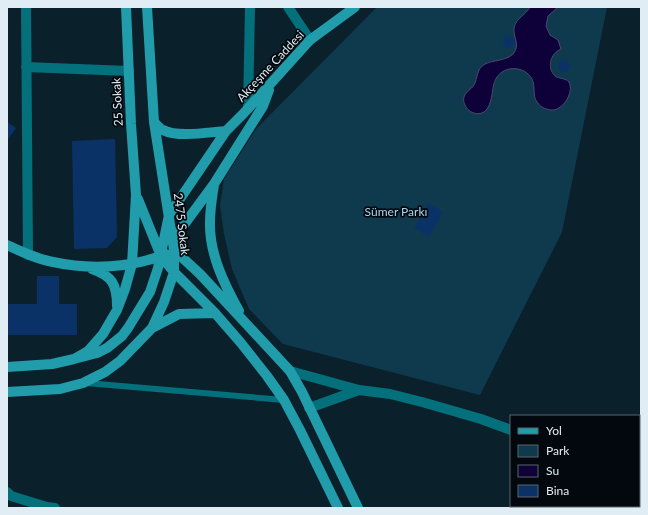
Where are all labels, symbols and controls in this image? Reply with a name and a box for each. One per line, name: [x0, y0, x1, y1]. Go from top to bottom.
street label: Akçeşme Caddesi: [233, 27, 307, 105]
street label: 25 Sokak: [108, 77, 126, 127]
street label: 2475 Sokak: [171, 192, 193, 257]
park label: Sümer Parkı: [365, 204, 427, 219]
legend: [510, 415, 640, 507]
text: Yol: [546, 423, 562, 438]
text: Park: [546, 443, 570, 458]
text: Su: [546, 463, 559, 478]
text: Bina: [546, 483, 569, 498]

